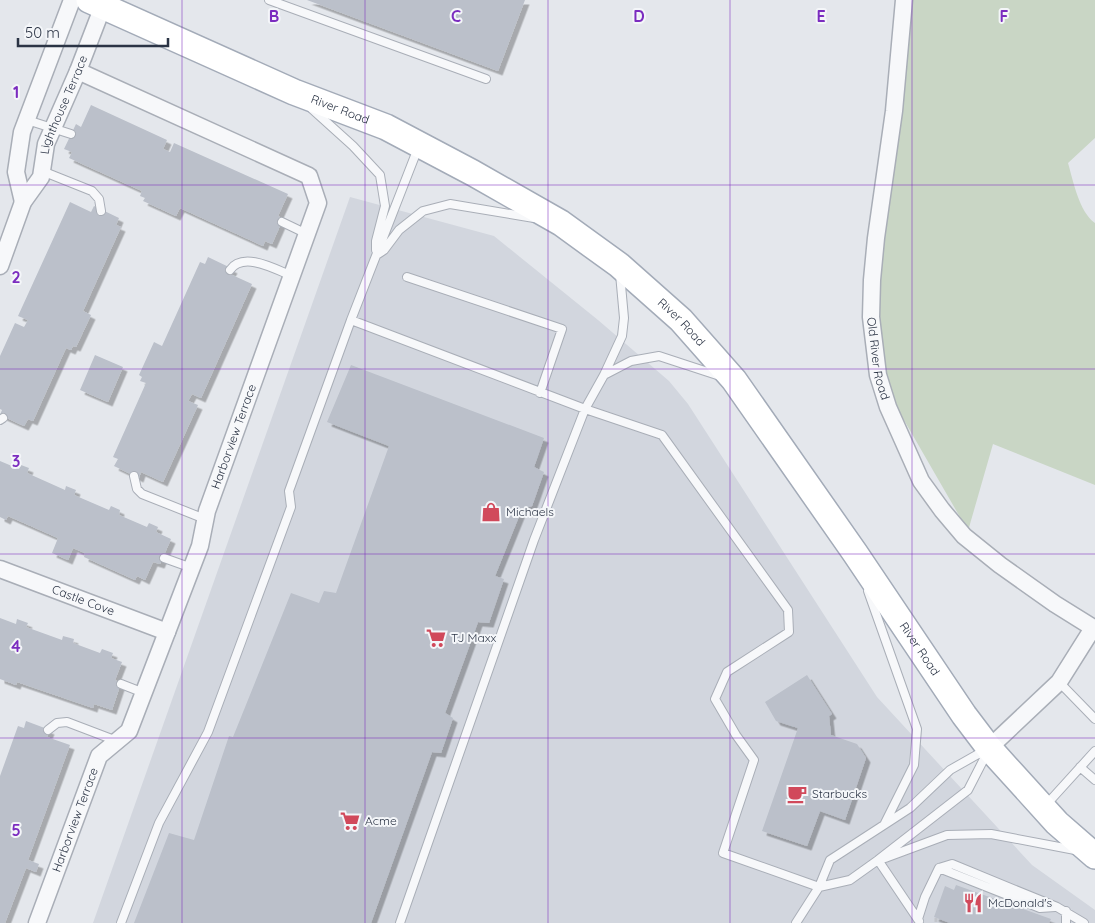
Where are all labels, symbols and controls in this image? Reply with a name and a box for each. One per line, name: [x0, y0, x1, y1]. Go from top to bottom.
text: B: [269, 6, 279, 26]
text: C: [451, 6, 461, 26]
text: D: [633, 6, 645, 26]
text: E: [816, 6, 826, 26]
text: F: [1000, 6, 1009, 26]
scale bar: [18, 15, 168, 47]
text: 50 m: [25, 23, 60, 42]
street label: Lighthouse Terrace: [37, 53, 90, 155]
text: 1: [13, 82, 19, 102]
street label: River Road: [309, 91, 372, 127]
text: 2: [11, 267, 21, 287]
street label: River Road: [655, 295, 708, 349]
street label: Old River Road: [864, 316, 893, 401]
street label: Harborview Terrace: [208, 382, 259, 491]
text: 3: [12, 451, 20, 471]
shop icon: Michaels: [480, 501, 502, 523]
place label: Michaels: [506, 504, 554, 519]
street label: Castle Cove: [50, 581, 117, 619]
street label: River Road: [897, 619, 943, 678]
supermarket icon: TJ Maxx: [425, 627, 447, 649]
place label: TJ Maxx: [451, 630, 497, 645]
text: 4: [11, 636, 21, 656]
street label: Harborview Terrace: [49, 765, 101, 874]
cafe icon: Starbucks: [786, 783, 808, 805]
place label: Starbucks: [812, 786, 867, 801]
supermarket icon: Acme: [339, 810, 361, 832]
place label: Acme: [365, 813, 397, 828]
text: 5: [11, 820, 21, 840]
restaurant icon: McDonald's: [962, 892, 984, 914]
place label: McDonald's: [988, 895, 1053, 910]

